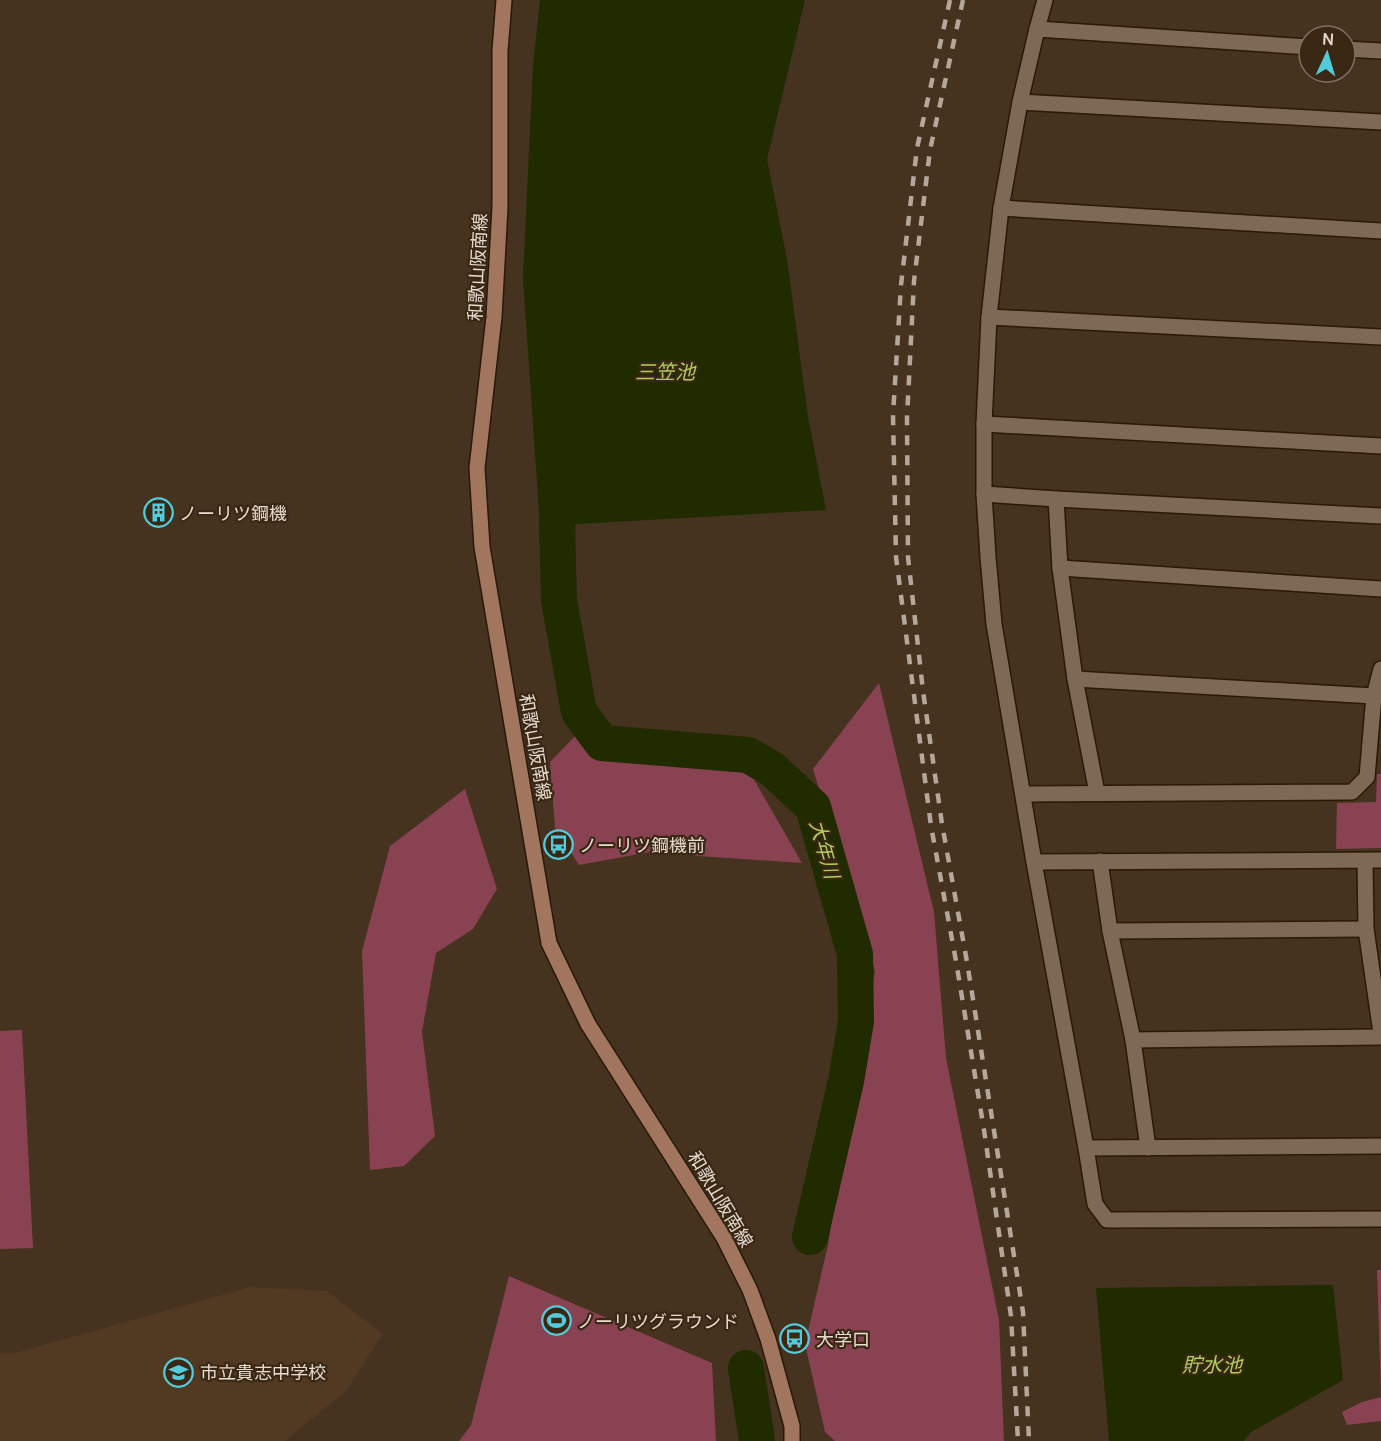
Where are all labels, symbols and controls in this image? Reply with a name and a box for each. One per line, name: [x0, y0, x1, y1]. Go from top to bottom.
north arrow: [1297, 24, 1357, 84]
text: N: [1322, 28, 1335, 50]
street label: 和歌山阪南線: [462, 212, 492, 322]
water label: 三笠池: [635, 358, 697, 385]
building icon: ノーリツ鋼機: [142, 497, 174, 529]
place label: ノーリツ鋼機: [179, 501, 287, 525]
street label: 和歌山阪南線: [515, 692, 557, 802]
water label: 大年川: [804, 816, 847, 883]
bus stop icon: ノーリツ鋼機前: [542, 829, 574, 861]
place label: ノーリツ鋼機前: [579, 833, 705, 857]
street label: 和歌山阪南線: [683, 1147, 759, 1251]
sports icon: ノーリツグラウンド: [540, 1305, 572, 1337]
place label: ノーリツグラウンド: [577, 1309, 739, 1333]
bus stop icon: 大学口: [779, 1323, 811, 1355]
place label: 大学口: [816, 1327, 870, 1351]
water label: 貯水池: [1182, 1351, 1244, 1378]
school or university icon: 市立貴志中学校: [163, 1356, 195, 1388]
place label: 市立貴志中学校: [200, 1360, 326, 1384]

